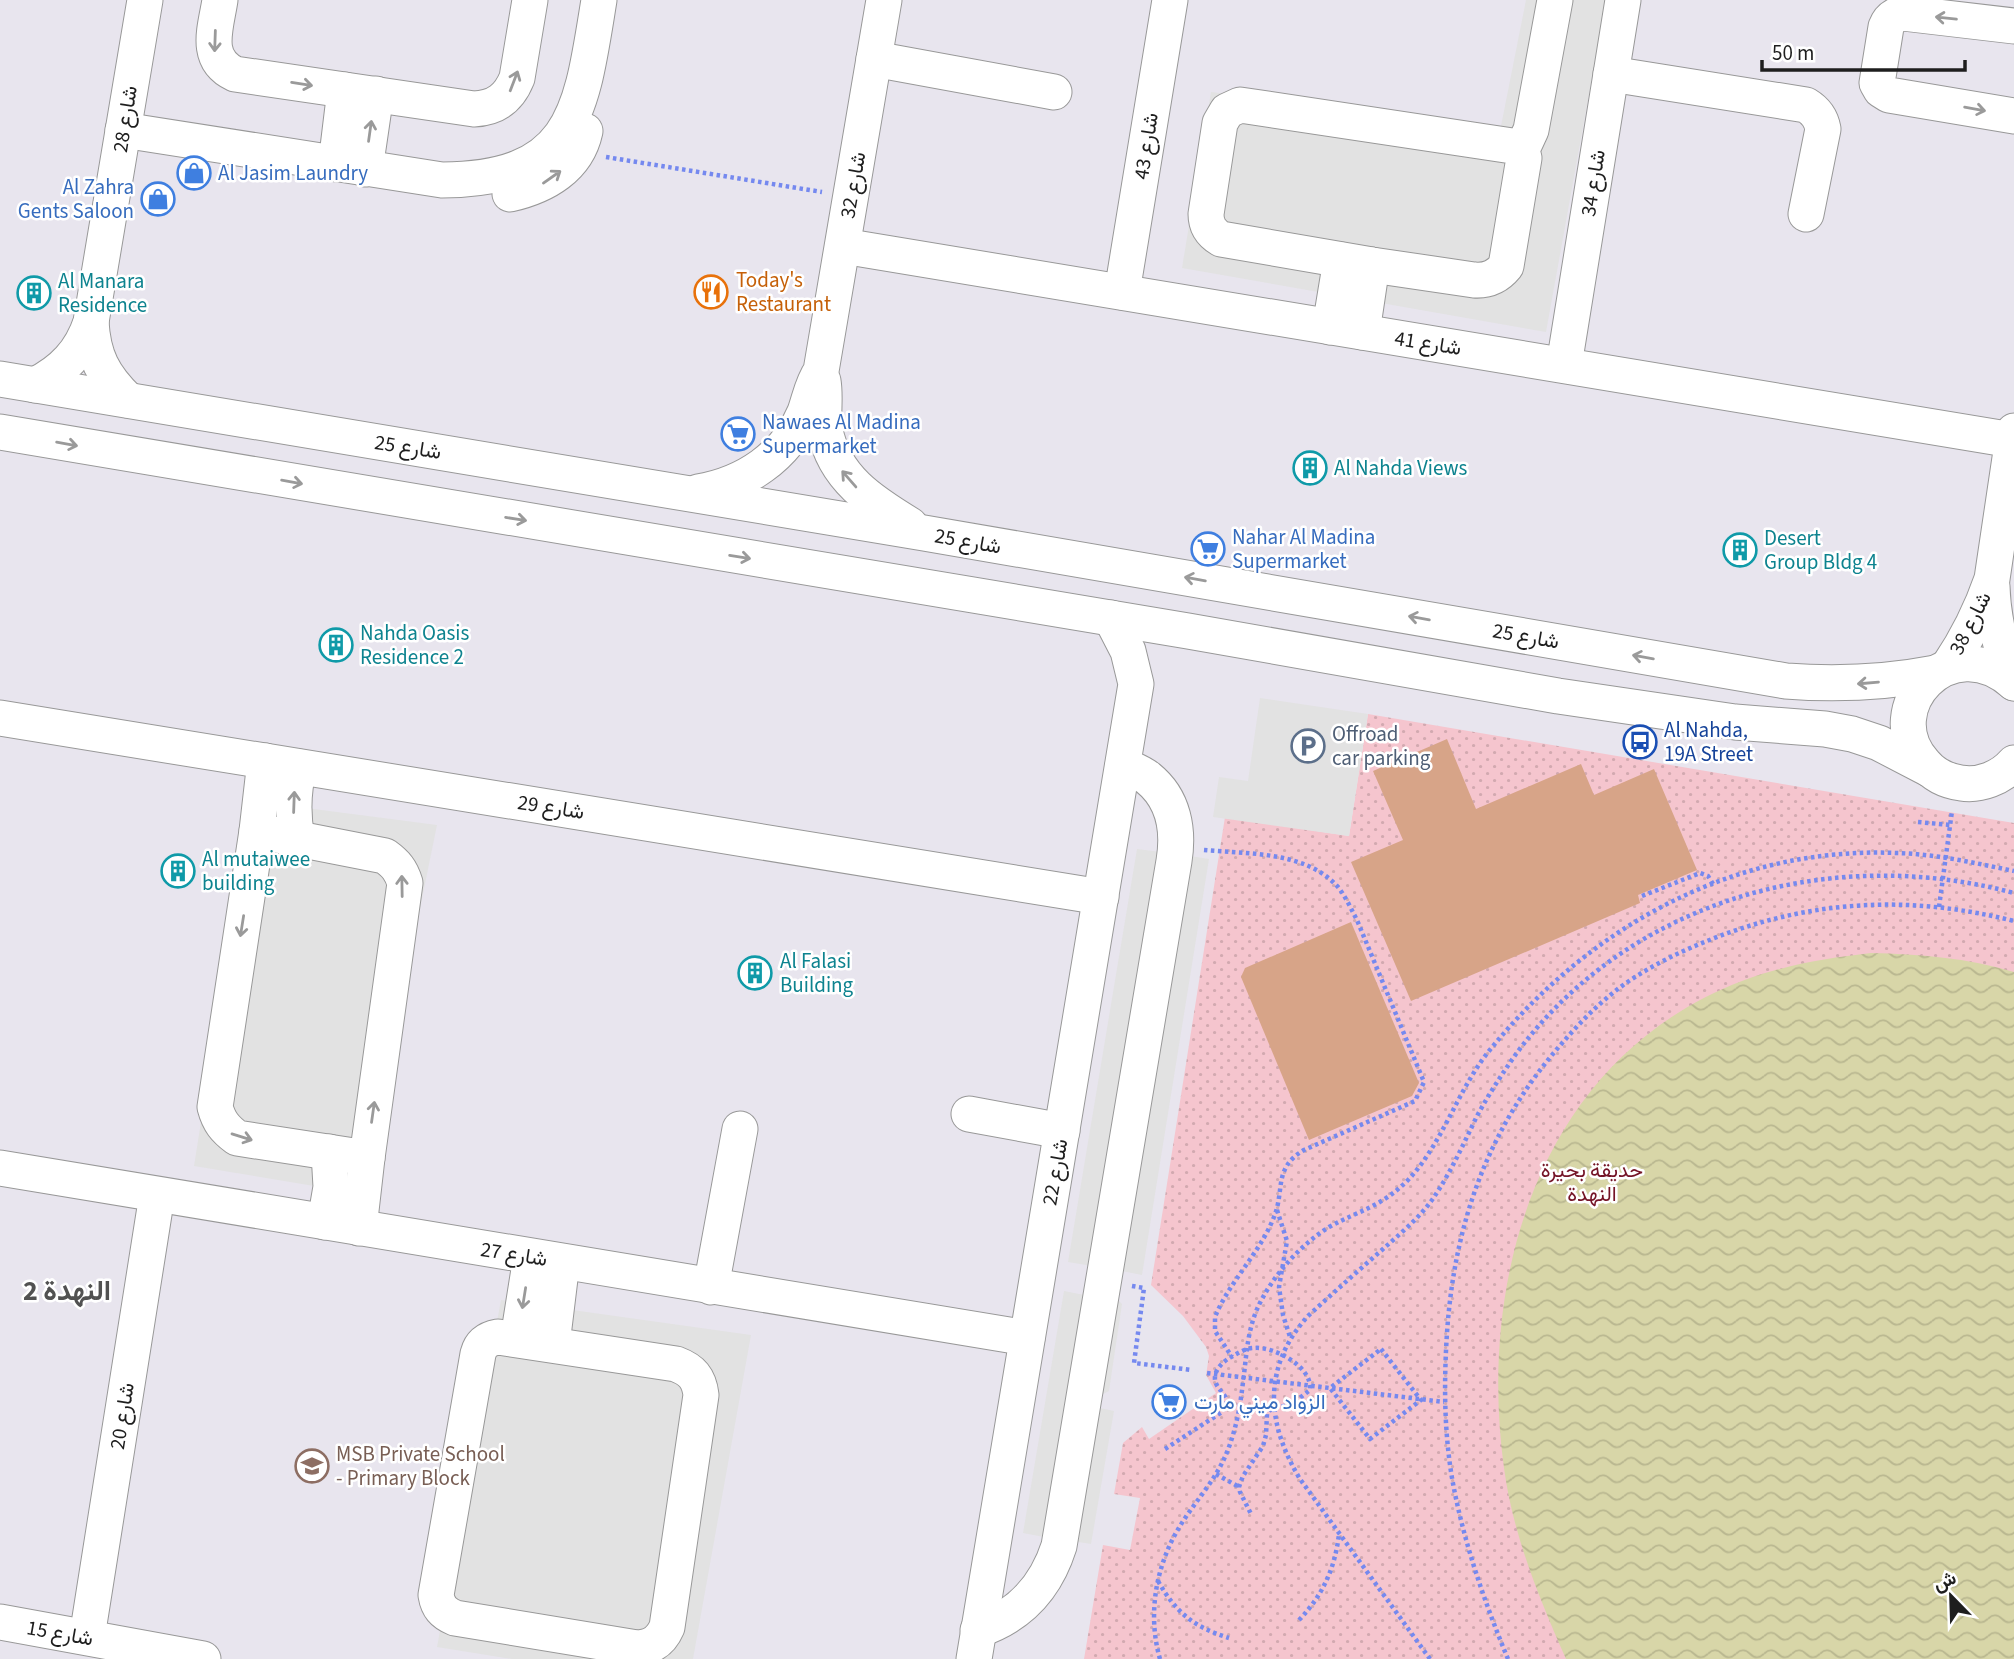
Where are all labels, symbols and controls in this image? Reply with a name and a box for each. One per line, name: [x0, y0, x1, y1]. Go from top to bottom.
one-way arrow: [1935, 11, 1958, 24]
scale bar: [1762, 28, 1965, 72]
one-way arrow: [209, 29, 222, 52]
text: 50 m: [1772, 38, 1814, 68]
one-way arrow: [509, 71, 522, 92]
one-way arrow: [290, 77, 313, 90]
street label: شارع 28: [105, 83, 145, 155]
one-way arrow: [1963, 103, 1986, 116]
street label: شارع 43: [1126, 110, 1166, 182]
one-way arrow: [364, 121, 377, 143]
street label: شارع 34: [1573, 147, 1613, 219]
street label: شارع 32: [832, 149, 874, 221]
shop icon: Al Jasim Laundry: [175, 154, 213, 192]
place label: Al Jasim Laundry: [218, 158, 368, 188]
one-way arrow: [543, 170, 562, 185]
place label: Al Zahra Gents Saloon: [18, 172, 134, 226]
shop icon: Al Zahra Gents Saloon: [139, 180, 177, 218]
place label: Today's Restaurant: [736, 265, 831, 319]
place label: Al Manara Residence: [58, 266, 147, 320]
restaurant icon: Today's Restaurant: [692, 273, 730, 311]
building icon: Al Manara Residence: [15, 274, 53, 312]
street label: شارع 41: [1392, 323, 1464, 363]
place label: Nawaes Al Madina Supermarket: [762, 407, 921, 461]
supermarket icon: Nawaes Al Madina Supermarket: [719, 415, 757, 453]
street label: شارع 25: [372, 427, 444, 467]
one-way arrow: [55, 438, 78, 451]
building icon: Al Nahda Views: [1291, 449, 1329, 487]
place label: Al Nahda Views: [1334, 453, 1468, 483]
one-way arrow: [841, 471, 857, 489]
one-way arrow: [280, 476, 303, 489]
one-way arrow: [504, 513, 527, 526]
street label: شارع 25: [932, 520, 1004, 562]
place label: Nahar Al Madina Supermarket: [1232, 522, 1375, 576]
place label: Desert Group Bldg 4: [1764, 523, 1877, 577]
supermarket icon: Nahar Al Madina Supermarket: [1189, 530, 1227, 568]
building icon: Desert Group Bldg 4: [1721, 531, 1759, 569]
one-way arrow: [728, 551, 751, 564]
one-way arrow: [1184, 572, 1206, 586]
street label: شارع 38: [1941, 586, 1999, 660]
one-way arrow: [1408, 611, 1431, 624]
street label: شارع 25: [1490, 615, 1562, 657]
place label: Nahda Oasis Residence 2: [360, 618, 470, 672]
building icon: Nahda Oasis Residence 2: [317, 626, 355, 664]
one-way arrow: [1632, 649, 1655, 663]
one-way arrow: [1857, 677, 1880, 690]
place label: Al Nahda, 19A Street: [1664, 715, 1753, 769]
place label: Offroad car parking: [1332, 719, 1431, 773]
bus stop icon: Al Nahda, 19A Street: [1621, 723, 1659, 761]
parking icon: Offroad car parking: [1289, 727, 1327, 765]
street label: شارع 29: [515, 787, 587, 827]
one-way arrow: [287, 791, 300, 814]
place label: Al mutaiwee building: [202, 844, 310, 898]
building icon: Al mutaiwee building: [159, 852, 197, 890]
one-way arrow: [396, 875, 409, 898]
one-way arrow: [235, 914, 248, 937]
place label: Al Falasi Building: [780, 946, 854, 1000]
building icon: Al Falasi Building: [736, 954, 774, 992]
one-way arrow: [367, 1101, 380, 1123]
one-way arrow: [231, 1131, 253, 1144]
street label: شارع 22: [1034, 1136, 1076, 1208]
park label: حديقة بحيرة النهدة: [1541, 1155, 1643, 1209]
street label: شارع 27: [478, 1234, 550, 1274]
district label: النهدة 2: [23, 1271, 111, 1311]
one-way arrow: [517, 1286, 530, 1309]
street label: شارع 20: [102, 1380, 142, 1452]
supermarket icon: الزواد ميني مارت: [1150, 1383, 1188, 1421]
place label: الزواد ميني مارت: [1194, 1387, 1326, 1419]
place label: MSB Private School - Primary Block: [336, 1439, 505, 1493]
school or university icon: MSB Private School - Primary Block: [293, 1447, 331, 1485]
north arrow: [1916, 1561, 1986, 1631]
text: ش: [1929, 1565, 1961, 1599]
street label: شارع 15: [24, 1612, 96, 1654]

